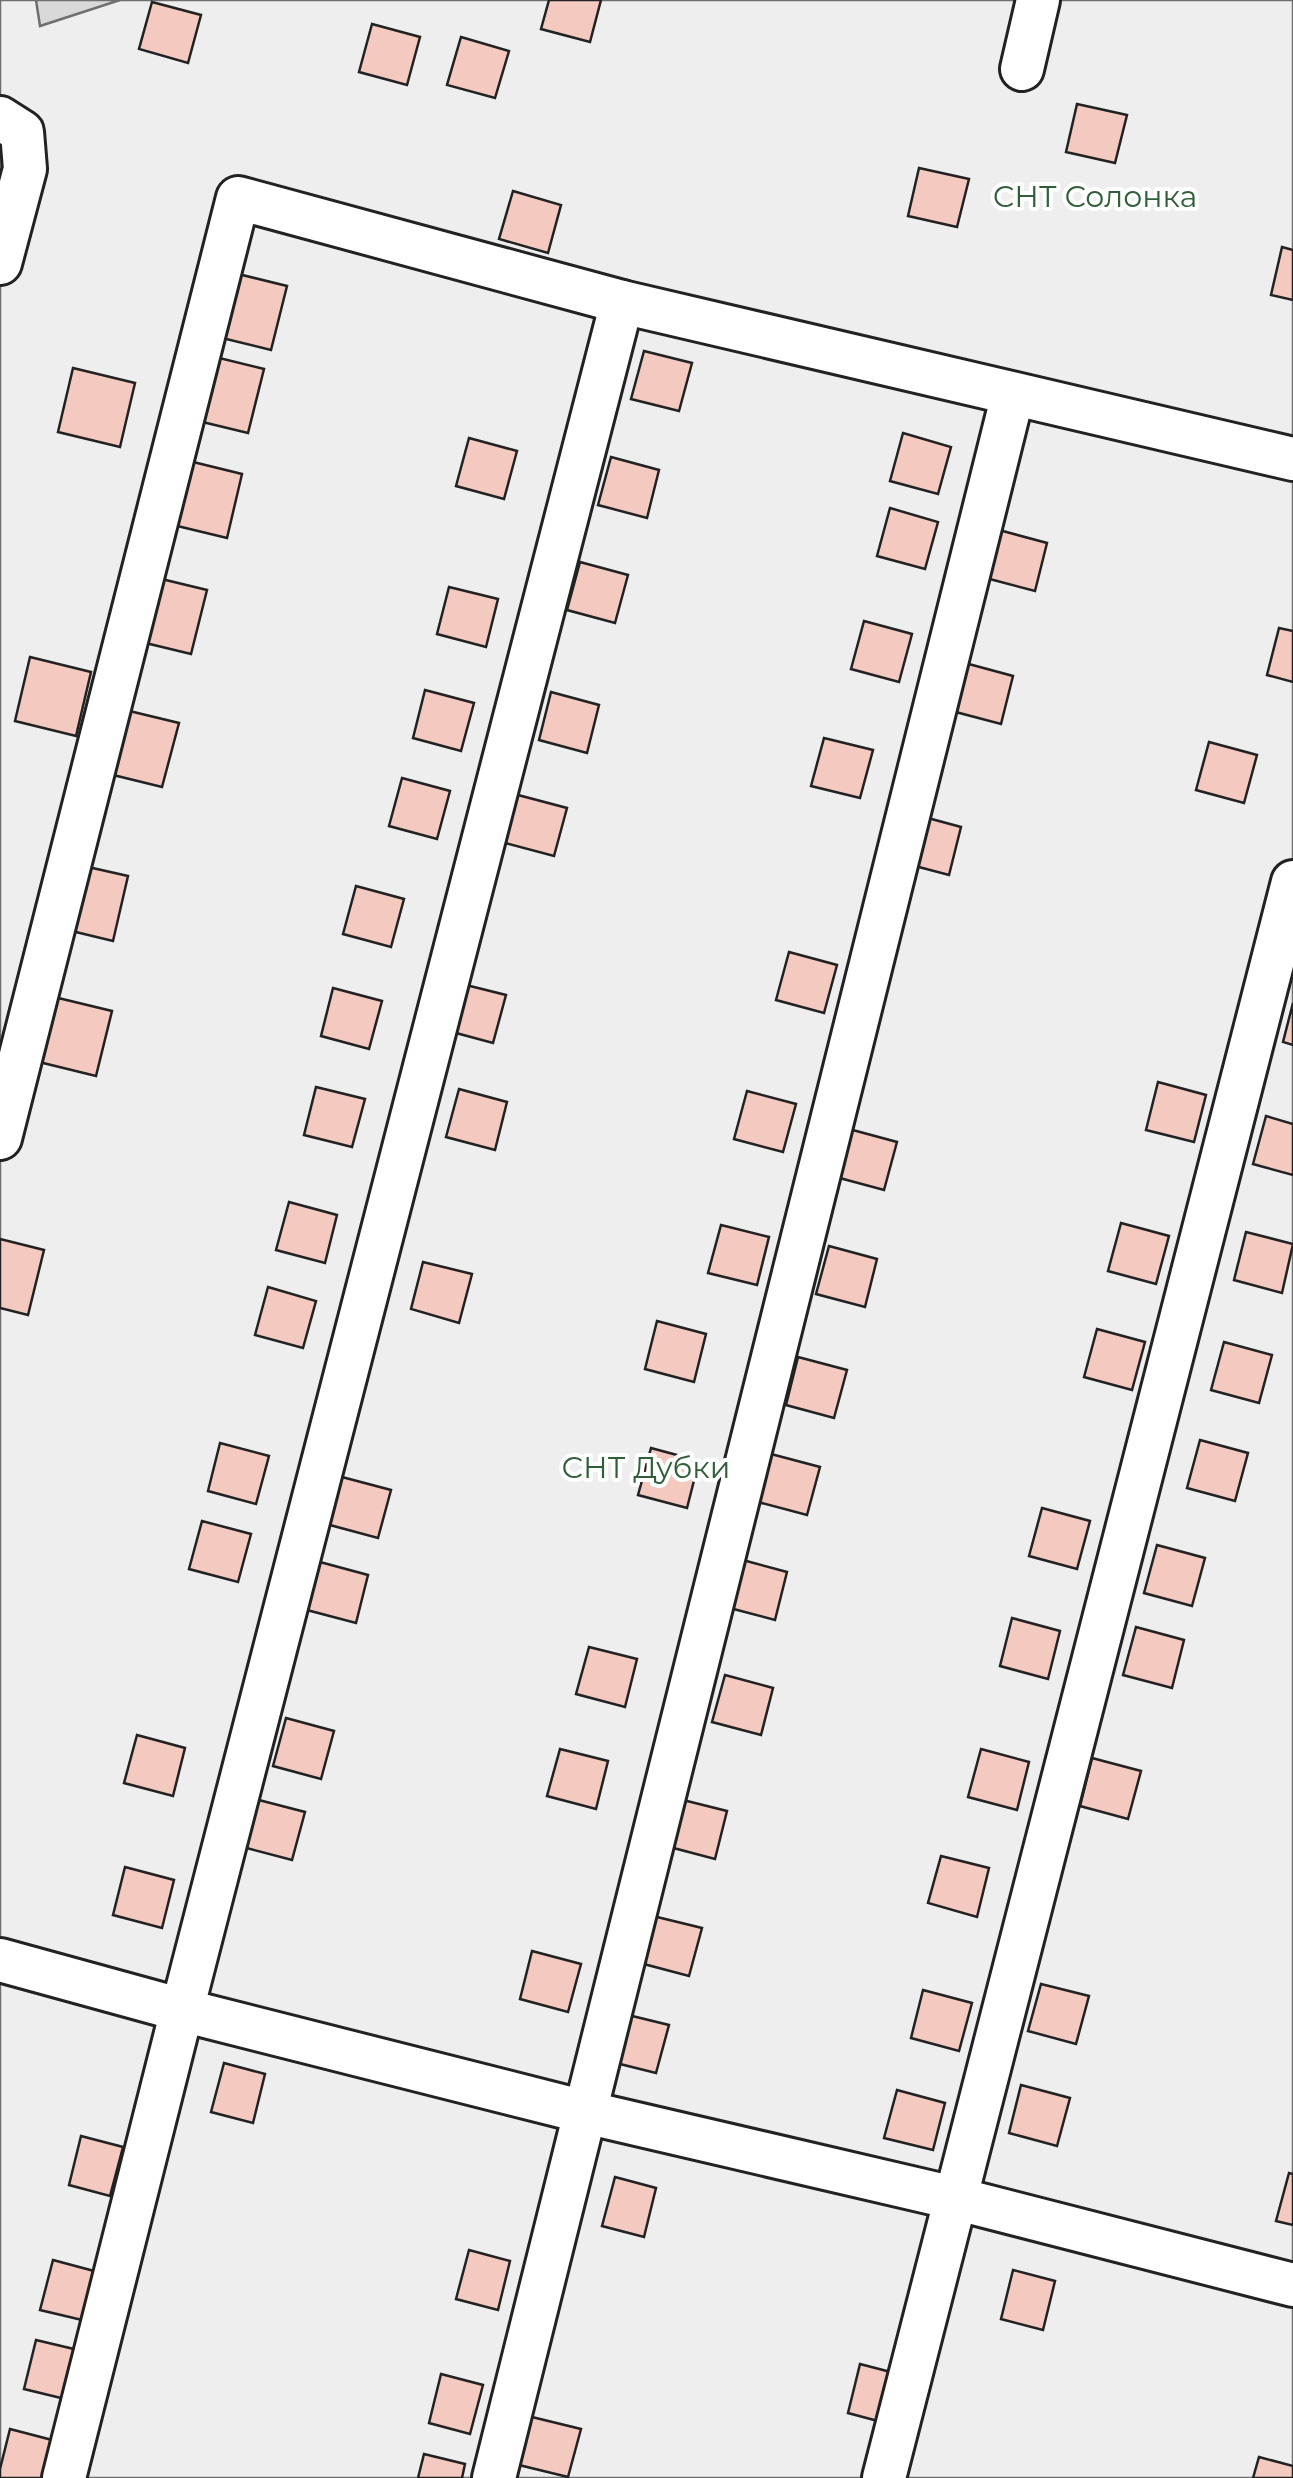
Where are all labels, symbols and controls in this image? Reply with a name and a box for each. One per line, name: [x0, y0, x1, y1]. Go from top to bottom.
park label: СНТ Солонка: [993, 178, 1197, 215]
park label: СНТ Дубки: [562, 1449, 730, 1486]

